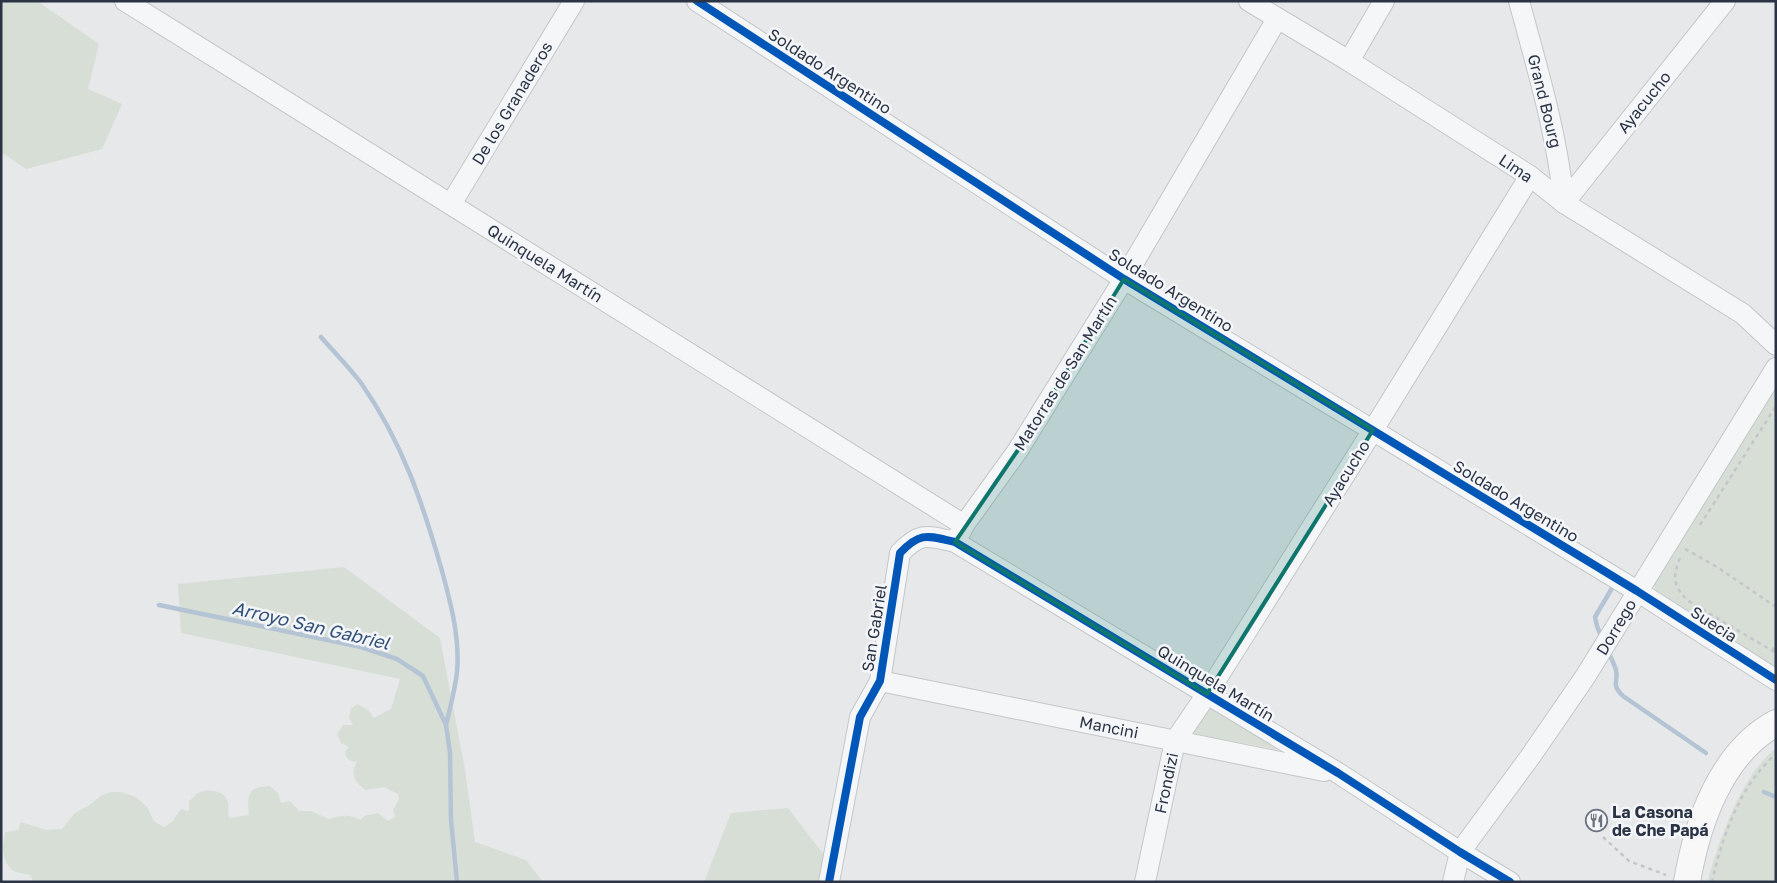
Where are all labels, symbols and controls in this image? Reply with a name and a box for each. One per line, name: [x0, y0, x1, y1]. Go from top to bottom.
street label: Soldado Argentino: [765, 24, 895, 118]
street label: De los Granaderos: [467, 38, 557, 168]
street label: Grand Bourg: [1524, 52, 1566, 150]
street label: Ayacucho: [1613, 67, 1675, 137]
street label: Lima: [1495, 149, 1537, 187]
street label: Quinquela Martín: [484, 219, 606, 307]
street label: Soldado Argentino: [1105, 244, 1237, 336]
street label: Matorras de San Martín: [1009, 292, 1121, 454]
street label: Ayacucho: [1318, 436, 1374, 510]
street label: Soldado Argentino: [1450, 456, 1582, 546]
street label: San Gabriel: [857, 583, 891, 673]
street label: Dorrego: [1592, 595, 1640, 659]
water label: Arroyo San Gabriel: [230, 596, 393, 654]
street label: Suecia: [1687, 602, 1741, 646]
street label: Quinquela Martín: [1154, 640, 1278, 726]
street label: Mancini: [1078, 711, 1140, 743]
street label: Frondizi: [1150, 751, 1182, 815]
place label: La Casona de Che Papá: [1612, 802, 1709, 840]
restaurant icon: La Casona de Che Papá: [1584, 809, 1608, 833]

